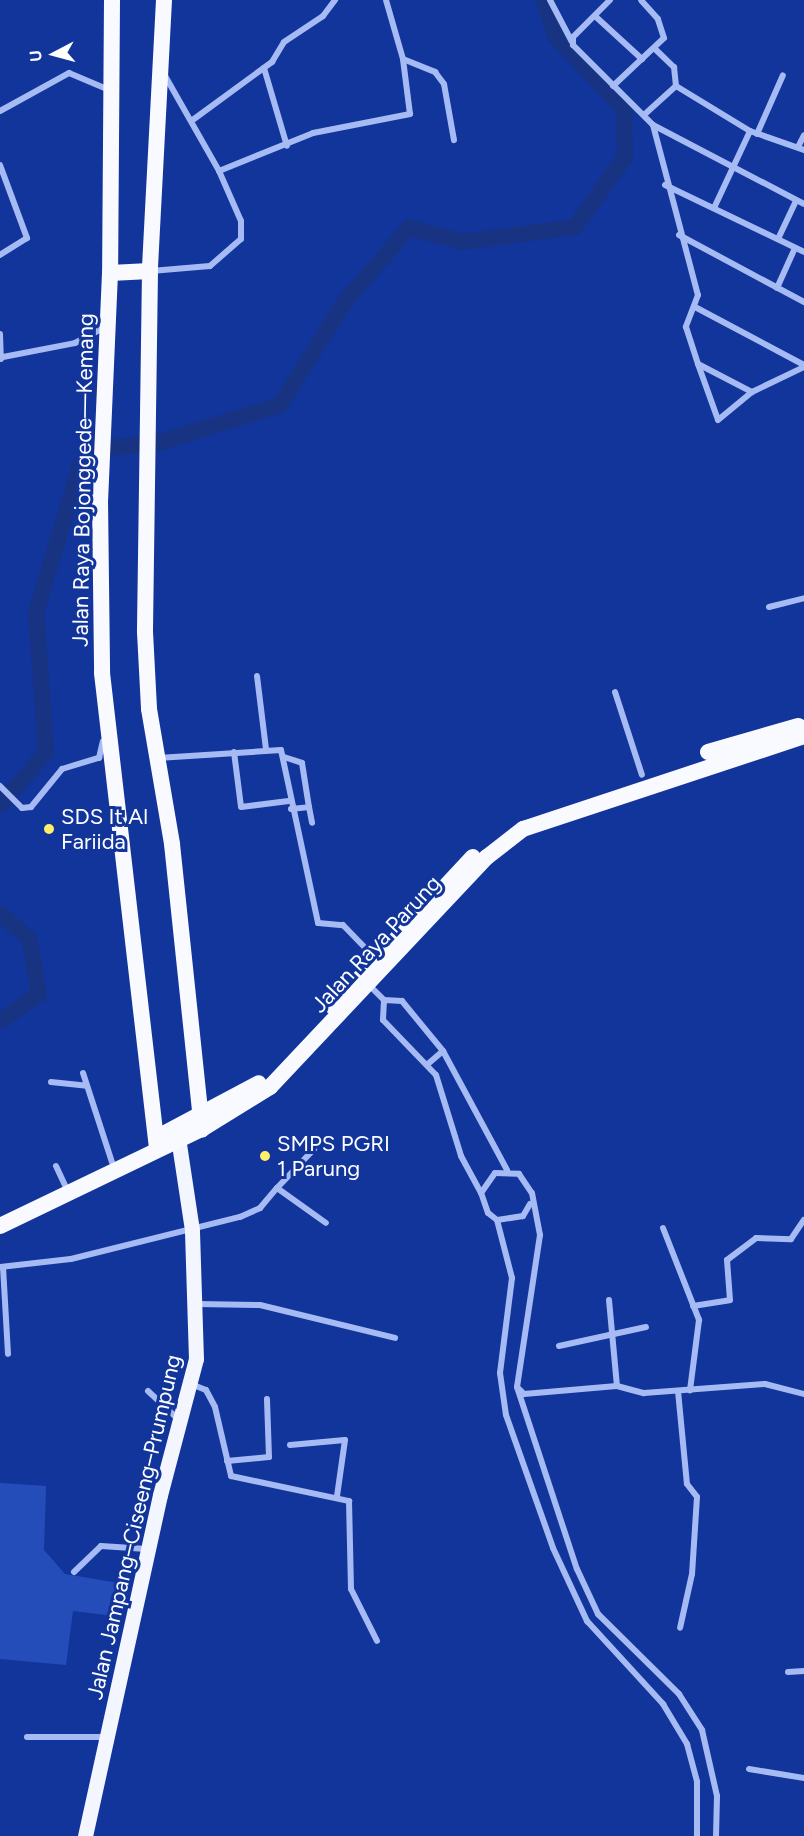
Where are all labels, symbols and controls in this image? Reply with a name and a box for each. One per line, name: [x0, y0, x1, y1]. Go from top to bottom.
north arrow: [24, 24, 84, 84]
text: U: [26, 49, 46, 63]
street label: Jalan Raya Bojonggede—Kemang: [67, 313, 99, 647]
place label: SDS It Al Fariida: [61, 803, 148, 854]
marker: SDS It Al Fariida: [42, 822, 56, 836]
street label: Jalan Raya Parung: [306, 870, 446, 1018]
place label: SMPS PGRI 1 Parung: [277, 1130, 390, 1182]
marker: SMPS PGRI 1 Parung: [258, 1149, 272, 1163]
street label: Jalan Jampang–Ciseeng–Prumpung: [81, 1352, 187, 1702]

